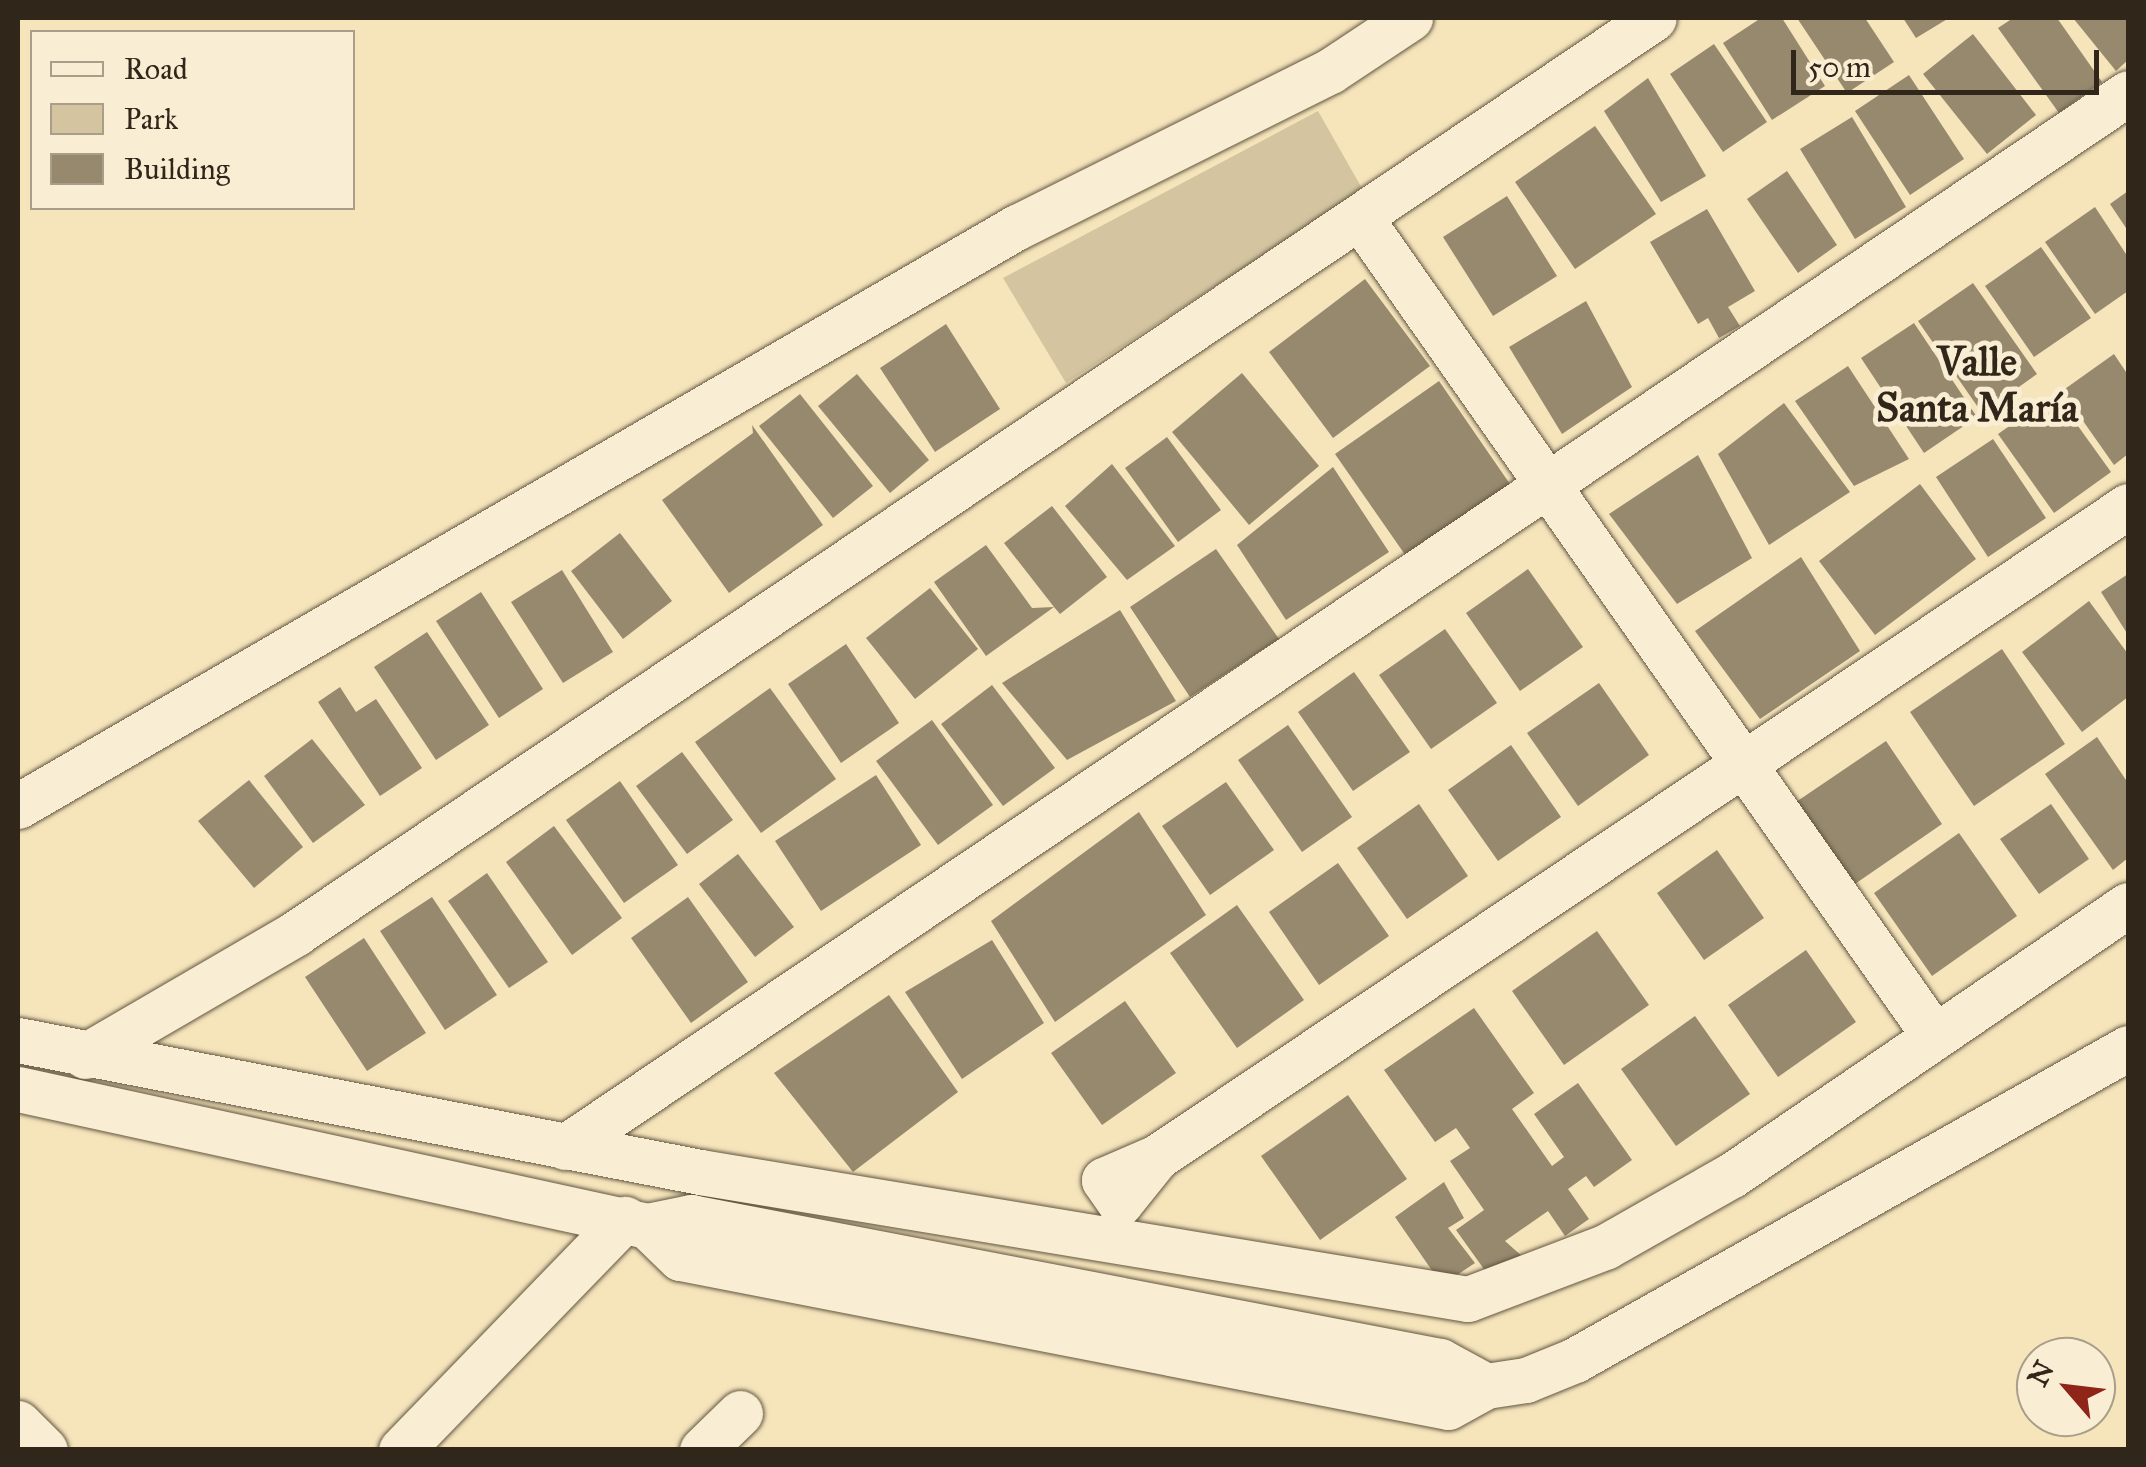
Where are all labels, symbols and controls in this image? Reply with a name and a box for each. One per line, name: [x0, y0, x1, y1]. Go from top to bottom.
legend: [30, 30, 355, 210]
scale bar: [1796, 30, 2104, 92]
text: 50 m: [1808, 49, 1871, 85]
text: Road: [124, 51, 188, 87]
text: Park: [124, 101, 178, 137]
text: Building: [124, 151, 230, 187]
district label: Valle Santa María: [1876, 338, 2078, 432]
north arrow: [2016, 1337, 2116, 1437]
text: N: [2020, 1355, 2062, 1392]

